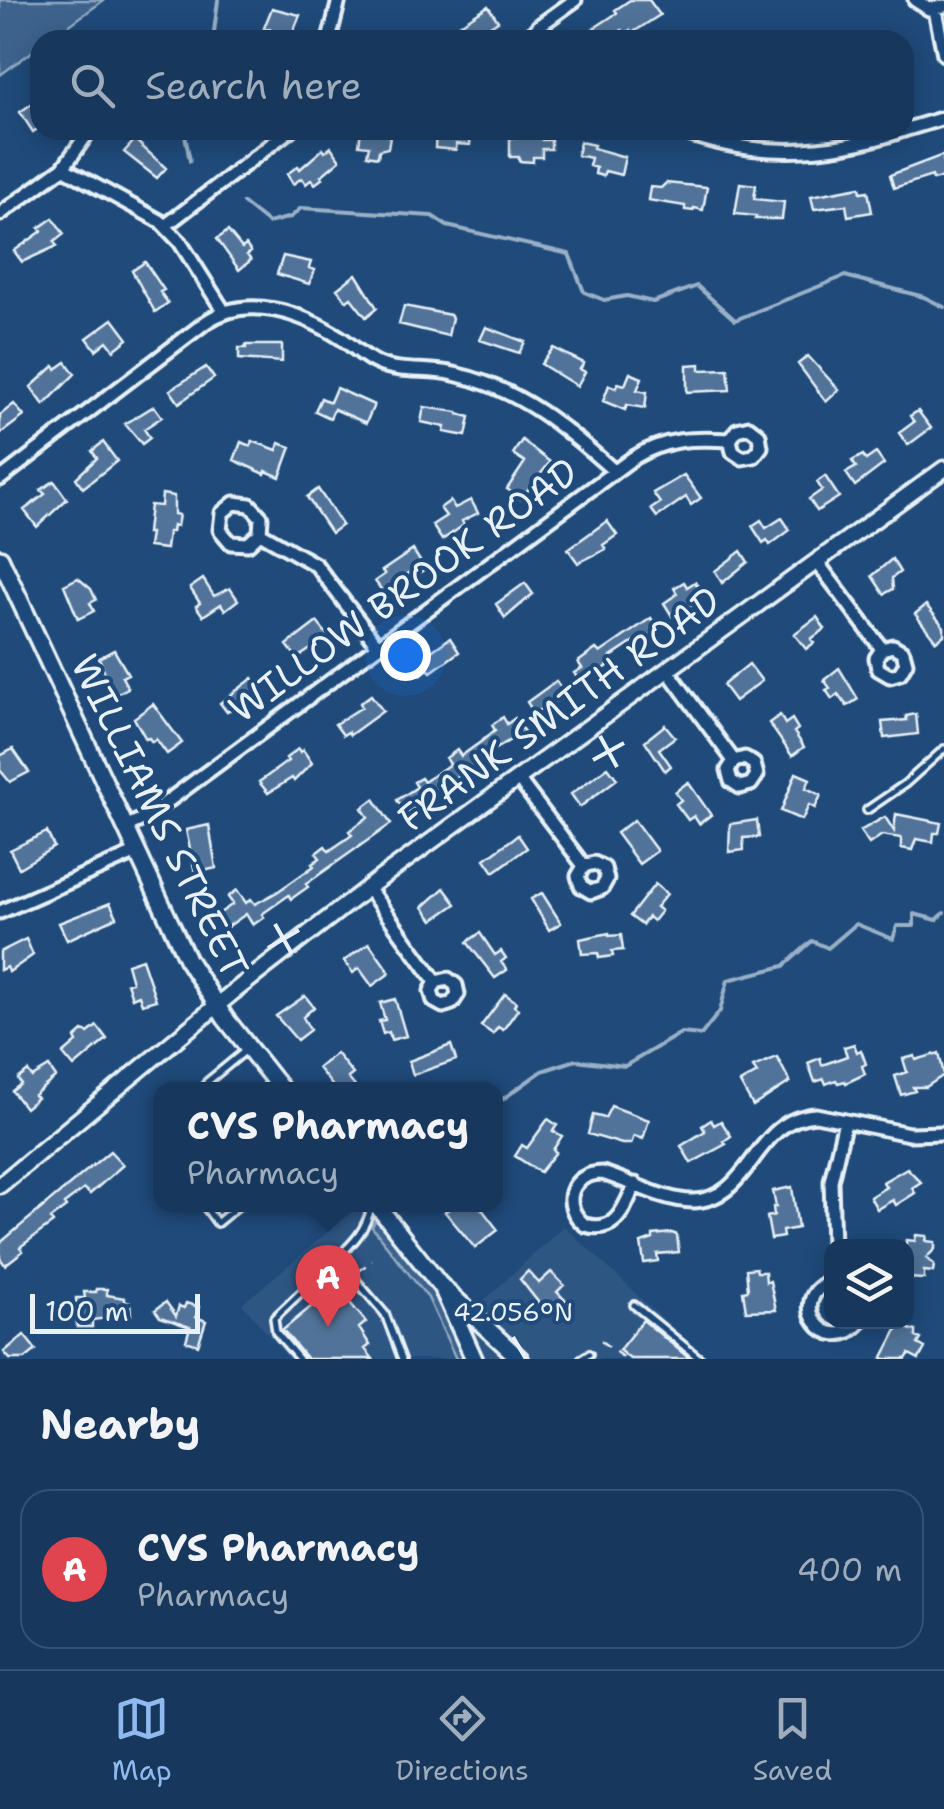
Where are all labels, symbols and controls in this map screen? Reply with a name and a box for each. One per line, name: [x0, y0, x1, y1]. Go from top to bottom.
search box: [30, 30, 914, 140]
icon: search: [65, 58, 120, 113]
text: Search here: [145, 60, 362, 111]
street label: WILLOW BROOK ROAD: [218, 446, 588, 734]
street label: FRANK SMITH ROAD: [388, 575, 730, 843]
your location: [380, 630, 431, 681]
street label: WILLIAMS STREET: [59, 646, 261, 986]
popup: [153, 1082, 503, 1212]
text: CVS Pharmacy: [187, 1100, 469, 1151]
text: Pharmacy: [187, 1151, 339, 1194]
map controls: [824, 1239, 914, 1329]
button: layers: [824, 1239, 914, 1329]
pin: A: [296, 1244, 360, 1327]
scale bar: [30, 1289, 200, 1334]
text: 100 m: [45, 1292, 129, 1330]
text: 42.056°N: [453, 1295, 573, 1329]
text: Nearby: [40, 1396, 200, 1452]
text: CVS Pharmacy: [137, 1522, 419, 1573]
text: A: [62, 1548, 87, 1591]
text: 400 m: [797, 1548, 902, 1591]
text: Pharmacy: [137, 1573, 289, 1616]
tab: Map: [112, 1691, 172, 1789]
tab: Directions: [395, 1691, 529, 1789]
tab: Saved: [753, 1691, 832, 1789]

